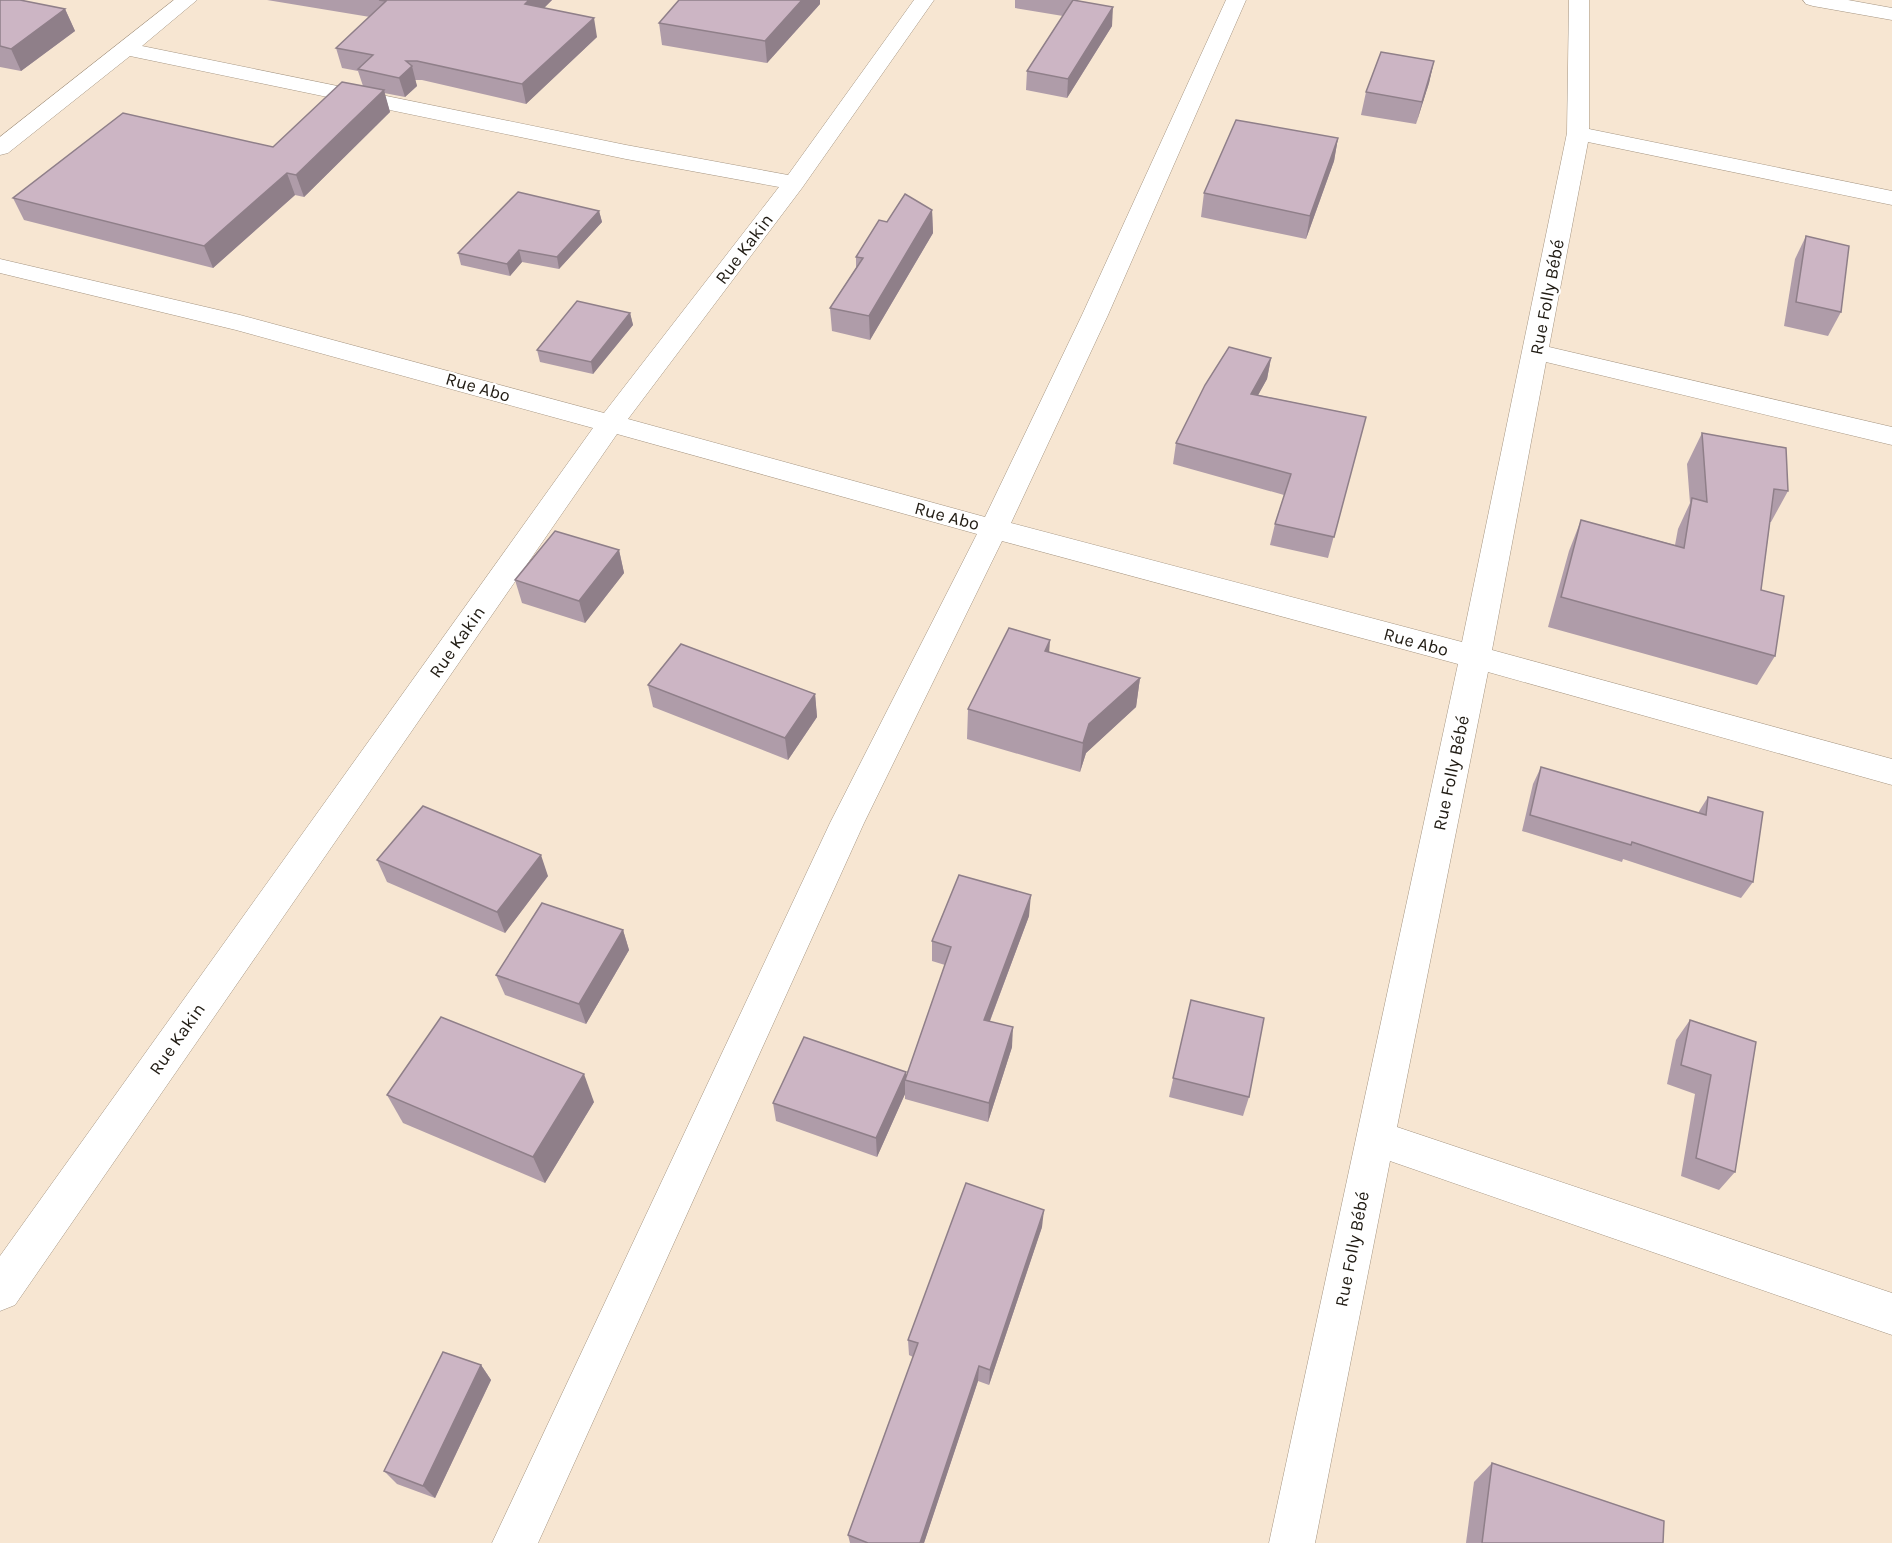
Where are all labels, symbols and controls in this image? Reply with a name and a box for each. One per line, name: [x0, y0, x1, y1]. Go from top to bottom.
street label: Rue Kakin: [710, 209, 778, 289]
street label: Rue Folly Bébé: [1525, 237, 1569, 357]
street label: Rue Abo: [443, 367, 513, 407]
street label: Rue Abo: [912, 497, 982, 535]
street label: Rue Kakin: [424, 602, 490, 682]
street label: Rue Abo: [1381, 623, 1451, 661]
street label: Rue Folly Bébé: [1428, 713, 1474, 833]
street label: Rue Kakin: [144, 999, 210, 1079]
street label: Rue Folly Bébé: [1330, 1189, 1374, 1309]

